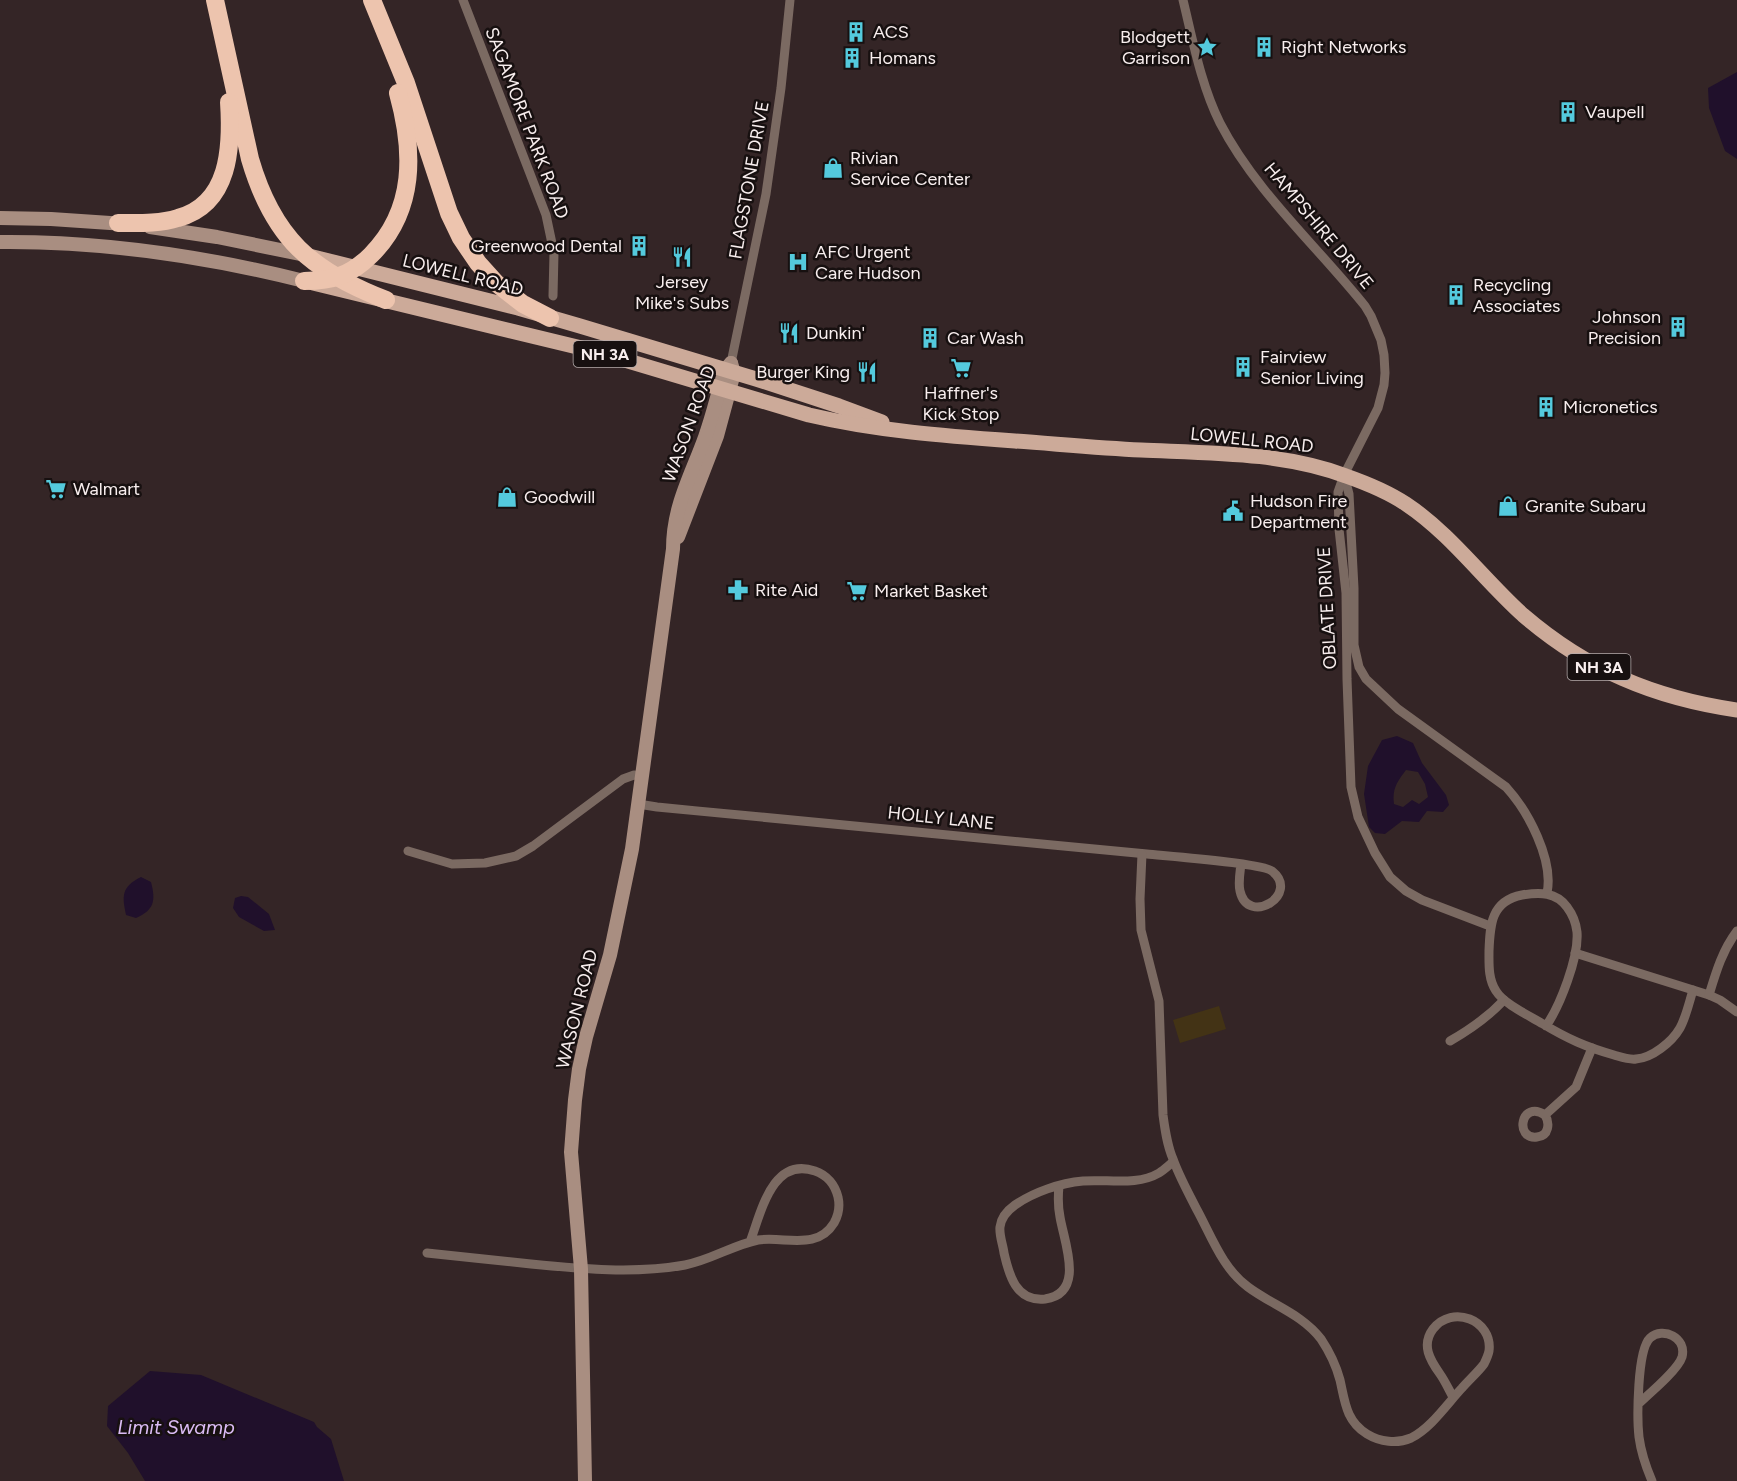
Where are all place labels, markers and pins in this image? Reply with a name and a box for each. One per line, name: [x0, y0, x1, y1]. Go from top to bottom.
building icon: ACS: [844, 20, 868, 44]
place label: ACS: [873, 21, 909, 43]
place label: Blodgett Garrison: [1120, 26, 1190, 69]
place icon: Blodgett Garrison: [1195, 35, 1219, 59]
building icon: Right Networks: [1252, 35, 1276, 59]
place label: Right Networks: [1281, 36, 1406, 58]
building icon: Homans: [840, 46, 864, 70]
place label: Homans: [869, 47, 936, 69]
building icon: Vaupell: [1556, 100, 1580, 124]
place label: Vaupell: [1585, 101, 1644, 123]
place label: Rivian Service Center: [850, 147, 970, 190]
shop icon: Rivian Service Center: [821, 156, 845, 180]
building icon: Greenwood Dental: [627, 234, 651, 258]
place label: Greenwood Dental: [471, 235, 622, 257]
place label: AFC Urgent Care Hudson: [815, 241, 921, 284]
restaurant icon: Jersey Mike's Subs: [670, 245, 694, 269]
hospital icon: AFC Urgent Care Hudson: [786, 250, 810, 274]
place label: Jersey Mike's Subs: [635, 271, 729, 314]
place label: Recycling Associates: [1473, 274, 1560, 317]
building icon: Recycling Associates: [1444, 283, 1468, 307]
place label: Johnson Precision: [1588, 306, 1661, 349]
building icon: Johnson Precision: [1666, 315, 1690, 339]
restaurant icon: Dunkin': [777, 321, 801, 345]
place label: Dunkin': [806, 322, 865, 344]
building icon: Car Wash: [918, 326, 942, 350]
place label: Car Wash: [947, 327, 1024, 349]
place label: Fairview Senior Living: [1260, 346, 1364, 389]
building icon: Fairview Senior Living: [1231, 355, 1255, 379]
supermarket icon: Haffner's Kick Stop: [949, 356, 973, 380]
restaurant icon: Burger King: [855, 360, 879, 384]
place label: Burger King: [756, 361, 850, 383]
place label: Haffner's Kick Stop: [923, 382, 999, 425]
building icon: Micronetics: [1534, 395, 1558, 419]
place label: Micronetics: [1563, 396, 1658, 418]
supermarket icon: Walmart: [44, 477, 68, 501]
place label: Walmart: [73, 478, 140, 500]
shop icon: Goodwill: [495, 485, 519, 509]
place label: Goodwill: [524, 486, 595, 508]
place label: Hudson Fire Department: [1250, 490, 1347, 533]
shop icon: Granite Subaru: [1496, 494, 1520, 518]
place label: Granite Subaru: [1525, 495, 1646, 517]
public building icon: Hudson Fire Department: [1221, 499, 1245, 523]
pharmacy icon: Rite Aid: [726, 578, 750, 602]
place label: Rite Aid: [755, 579, 818, 601]
supermarket icon: Market Basket: [845, 579, 869, 603]
place label: Market Basket: [874, 580, 988, 602]

